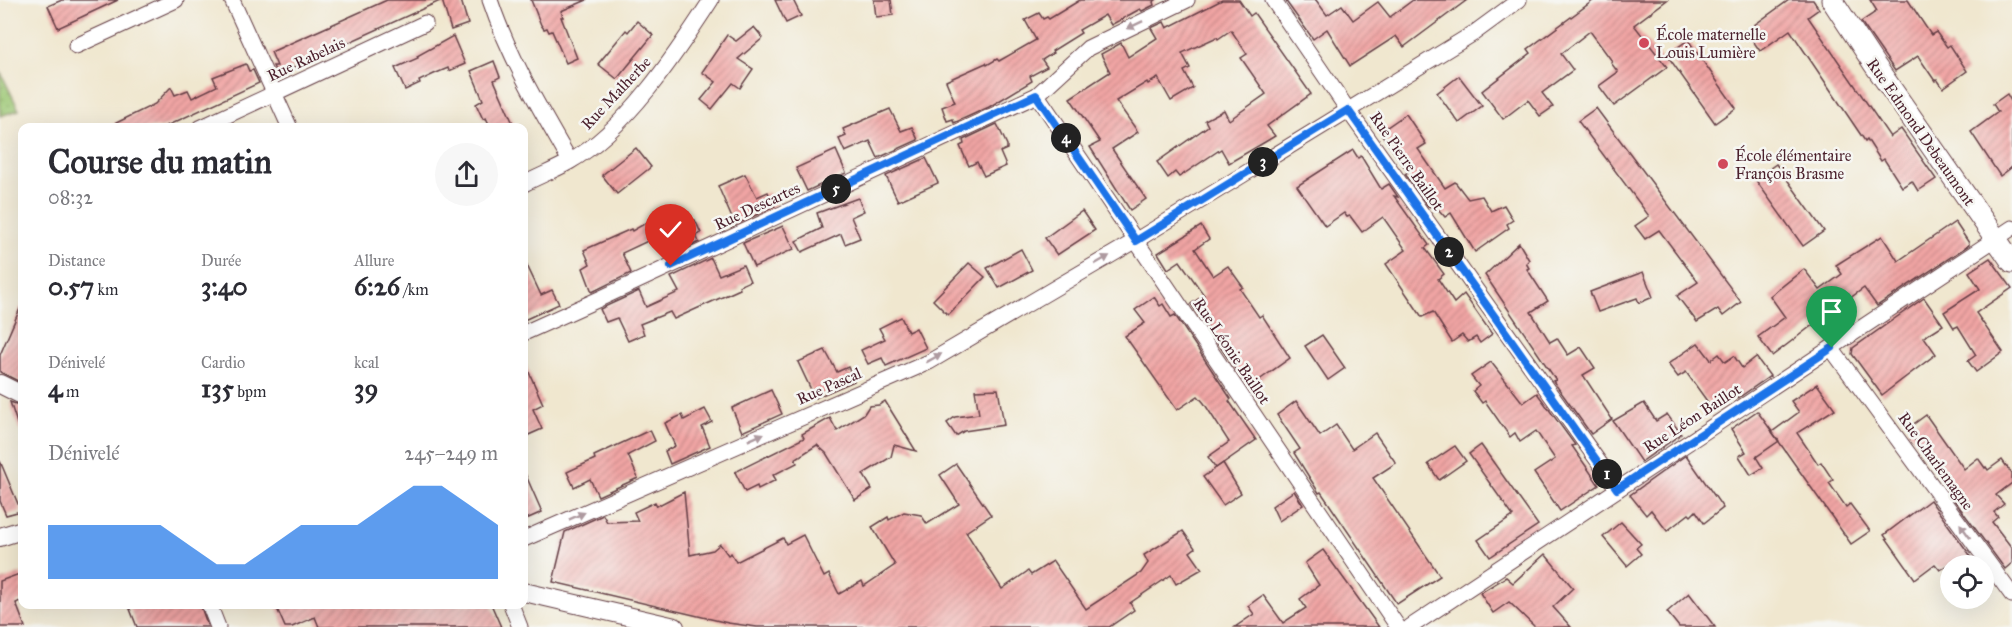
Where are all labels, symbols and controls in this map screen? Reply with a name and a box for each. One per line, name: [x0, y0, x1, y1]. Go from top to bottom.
one-way arrow: [1126, 21, 1143, 30]
place label: École maternelle Louis Lumière: [1656, 23, 1766, 62]
street label: Rue Rabelais: [264, 33, 348, 85]
marker: École maternelle Louis Lumière: [1637, 36, 1651, 50]
street label: Rue Malherbe: [577, 52, 655, 134]
street label: Rue Edmond Debeaumont: [1863, 55, 1979, 210]
street label: Rue Pierre Baillot: [1366, 108, 1448, 214]
pin: 4: [1051, 123, 1081, 153]
text: 4: [1062, 128, 1070, 147]
text: Course du matin: [48, 142, 272, 182]
button: share: [435, 143, 498, 206]
place label: École élémentaire François Brasme: [1735, 144, 1852, 183]
pin: 3: [1248, 147, 1278, 177]
text: 3: [1260, 152, 1266, 171]
marker: École élémentaire François Brasme: [1716, 157, 1730, 171]
pin: 5: [821, 174, 851, 204]
street label: Rue Descartes: [711, 178, 803, 234]
text: 5: [832, 179, 840, 198]
text: 08:32: [48, 185, 93, 209]
pin: [645, 204, 696, 266]
icon: check: [654, 213, 687, 246]
pin: 2: [1434, 237, 1464, 267]
text: 2: [1445, 242, 1453, 261]
text: Distance: [48, 251, 105, 270]
text: Durée: [201, 251, 241, 270]
text: Allure: [354, 251, 394, 270]
one-way arrow: [1094, 255, 1111, 265]
text: 0.57: [48, 270, 94, 302]
text: 3:40: [201, 270, 248, 302]
text: 6:26: [354, 270, 400, 302]
text: km: [94, 280, 118, 299]
text: /km: [400, 280, 429, 299]
pin: [1806, 286, 1857, 348]
street label: Rue Léonie Baillot: [1190, 294, 1275, 408]
icon: arrive: [1815, 295, 1848, 328]
text: Dénivelé: [48, 353, 105, 372]
text: Cardio: [201, 353, 245, 372]
text: kcal: [354, 353, 379, 372]
one-way arrow: [926, 353, 943, 363]
street label: Rue Pascal: [794, 363, 865, 409]
text: 4: [48, 372, 63, 404]
text: 135: [201, 372, 234, 404]
text: 39: [354, 372, 378, 404]
street label: Rue Léon Baillot: [1640, 379, 1745, 457]
text: m: [63, 382, 79, 401]
text: bpm: [234, 382, 266, 401]
street label: Rue Charlemagne: [1893, 408, 1978, 514]
one-way arrow: [747, 433, 764, 442]
text: Dénivelé: [48, 441, 120, 465]
text: 245–249 m: [404, 441, 498, 465]
pin: 1: [1592, 459, 1622, 489]
text: 1: [1604, 464, 1610, 483]
one-way arrow: [568, 510, 586, 520]
one-way arrow: [1959, 523, 1971, 539]
map controls: [1940, 555, 1994, 609]
button: locate: [1940, 555, 1994, 609]

